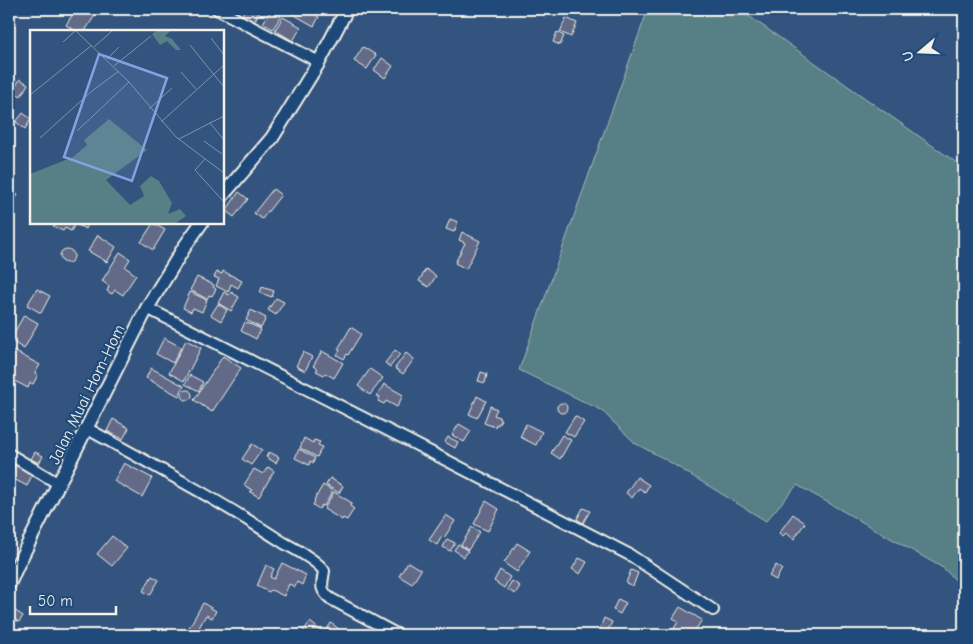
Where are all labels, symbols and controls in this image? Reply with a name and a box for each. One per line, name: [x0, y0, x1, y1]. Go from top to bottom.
north arrow: [896, 28, 946, 78]
inset map: [30, 30, 224, 224]
text: U: [899, 49, 918, 63]
street label: Jalan Muai Hom-Hom: [45, 322, 129, 467]
scale bar: [30, 584, 116, 616]
text: 50 m: [38, 592, 73, 610]

